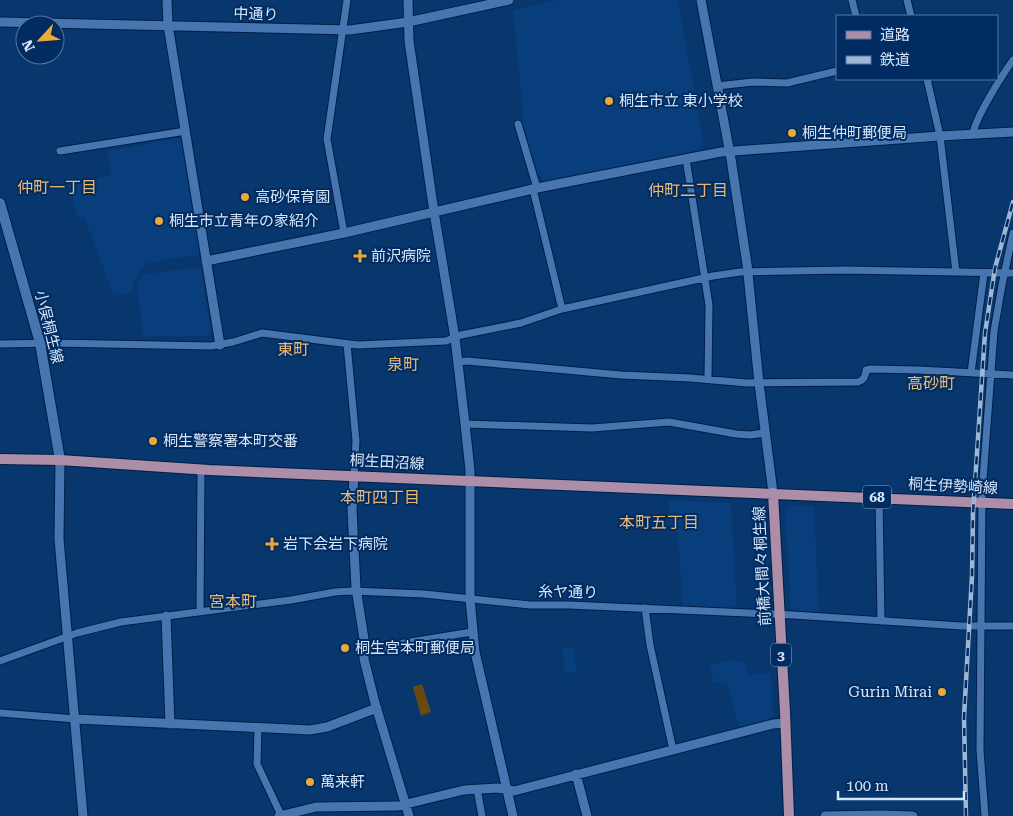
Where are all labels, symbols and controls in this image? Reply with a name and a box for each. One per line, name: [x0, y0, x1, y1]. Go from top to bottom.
street label: 中通り: [233, 4, 279, 24]
north arrow: [15, 15, 65, 65]
legend: [836, 15, 998, 80]
text: 道路: [880, 26, 910, 44]
text: N: [19, 37, 38, 54]
text: 鉄道: [880, 51, 910, 69]
place label: 桐生市立 東小学校: [619, 92, 743, 110]
marker: 桐生市立 東小学校: [603, 95, 615, 107]
place label: 桐生仲町郵便局: [802, 124, 907, 142]
marker: 桐生仲町郵便局: [786, 127, 798, 139]
district label: 仲町一丁目: [17, 178, 97, 197]
district label: 仲町二丁目: [648, 181, 728, 200]
place label: 高砂保育園: [255, 188, 330, 206]
marker: 高砂保育園: [239, 191, 251, 203]
place label: 桐生市立青年の家紹介: [169, 212, 319, 230]
marker: 桐生市立青年の家紹介: [153, 215, 165, 227]
place label: 前沢病院: [371, 247, 431, 265]
marker: 前沢病院: [353, 249, 367, 263]
street label: 小俣桐生線: [31, 288, 67, 366]
district label: 東町: [277, 340, 309, 359]
district label: 泉町: [387, 355, 419, 374]
district label: 高砂町: [907, 374, 955, 393]
place label: 桐生警察署本町交番: [163, 432, 298, 450]
marker: 桐生警察署本町交番: [147, 435, 159, 447]
street label: 桐生田沼線: [349, 451, 425, 473]
street label: 桐生伊勢崎線: [908, 475, 998, 497]
road number: 68: [863, 486, 891, 508]
district label: 本町四丁目: [340, 488, 420, 507]
street label: 前橋大間々桐生線: [750, 506, 774, 626]
district label: 本町五丁目: [619, 513, 699, 532]
place label: 岩下会岩下病院: [283, 535, 388, 553]
marker: 岩下会岩下病院: [265, 537, 279, 551]
street label: 糸ヤ通り: [538, 582, 598, 602]
district label: 宮本町: [209, 592, 257, 611]
place label: 桐生宮本町郵便局: [355, 639, 475, 657]
marker: 桐生宮本町郵便局: [339, 642, 351, 654]
road number: 3: [771, 644, 791, 666]
place label: Gurin Mirai: [848, 683, 932, 701]
marker: Gurin Mirai: [936, 686, 948, 698]
scale bar: [838, 768, 964, 800]
place label: 萬来軒: [320, 773, 365, 791]
marker: 萬来軒: [304, 776, 316, 788]
text: 100 m: [846, 777, 889, 795]

